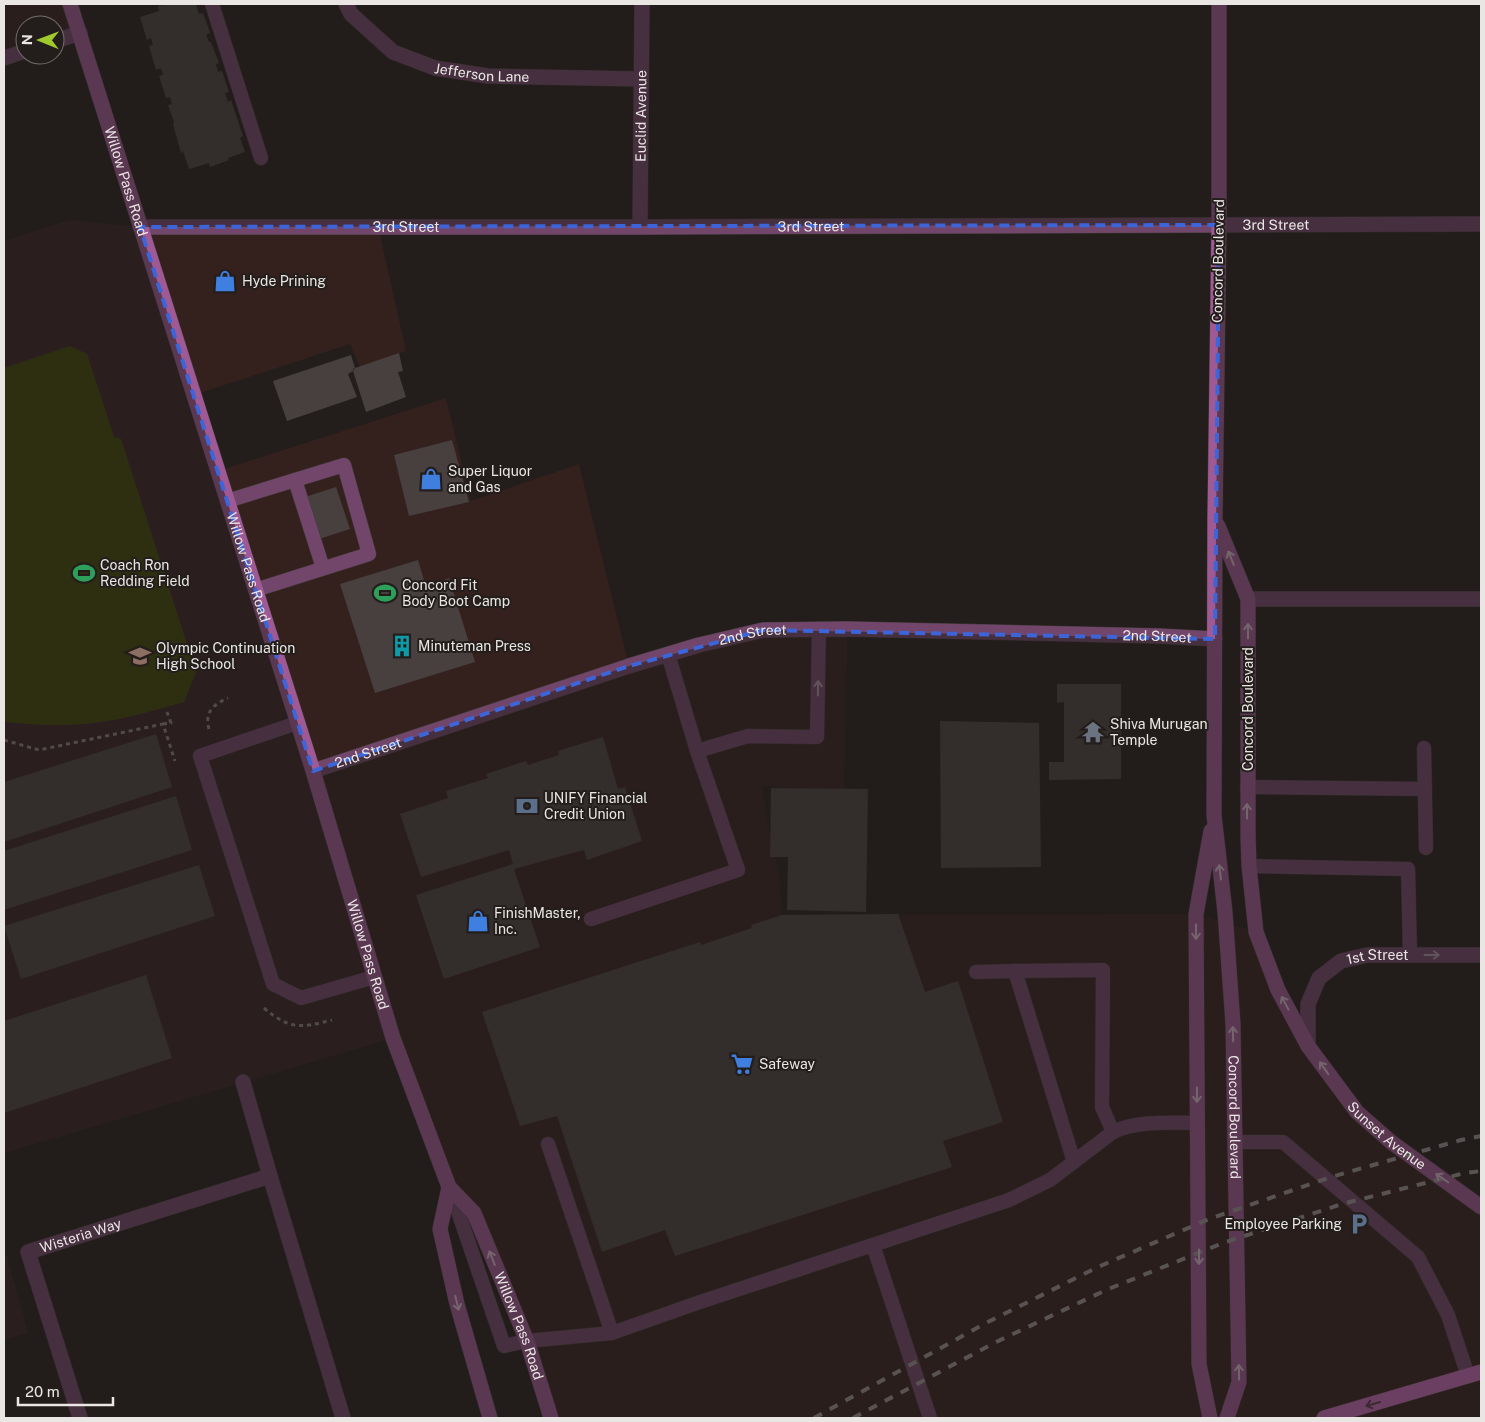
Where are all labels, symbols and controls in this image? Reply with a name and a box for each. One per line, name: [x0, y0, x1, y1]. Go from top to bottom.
north arrow: [15, 15, 65, 65]
text: N: [19, 34, 35, 45]
street label: Jefferson Lane: [433, 60, 529, 85]
street label: Euclid Avenue: [633, 70, 649, 162]
street label: Willow Pass Road: [101, 124, 151, 238]
street label: Concord Boulevard: [1209, 199, 1227, 323]
street label: 3rd Street: [1243, 217, 1309, 233]
street label: 3rd Street: [778, 218, 844, 235]
street label: 3rd Street: [373, 219, 439, 235]
shop icon: Hyde Prining: [212, 268, 238, 294]
place label: Hyde Prining: [242, 273, 326, 289]
place label: Super Liquor and Gas: [448, 463, 532, 495]
shop icon: Super Liquor and Gas: [418, 466, 444, 492]
street label: Willow Pass Road: [224, 511, 273, 624]
one-way arrow: [1226, 551, 1235, 566]
place label: Coach Ron Redding Field: [100, 557, 190, 589]
sports icon: Coach Ron Redding Field: [71, 560, 97, 586]
place label: Concord Fit Body Boot Camp: [402, 577, 510, 609]
sports icon: Concord Fit Body Boot Camp: [372, 580, 398, 606]
street label: 2nd Street: [717, 622, 787, 648]
one-way arrow: [1243, 624, 1253, 640]
street label: 2nd Street: [1122, 627, 1192, 646]
building icon: Minuteman Press: [389, 633, 415, 659]
place label: Minuteman Press: [418, 638, 531, 654]
place label: Olympic Continuation High School: [156, 640, 295, 672]
school or university icon: Olympic Continuation High School: [127, 643, 153, 669]
street label: Concord Boulevard: [1240, 647, 1256, 771]
one-way arrow: [813, 680, 823, 696]
place label: Shiva Murugan Temple: [1110, 716, 1207, 748]
temple icon: Shiva Murugan Temple: [1080, 719, 1106, 745]
street label: 2nd Street: [333, 734, 403, 771]
place label: UNIFY Financial Credit Union: [544, 790, 647, 822]
bank icon: UNIFY Financial Credit Union: [514, 793, 540, 819]
one-way arrow: [1243, 804, 1252, 820]
one-way arrow: [1215, 864, 1225, 880]
street label: Willow Pass Road: [344, 897, 392, 1011]
place label: FinishMaster, Inc.: [494, 905, 581, 937]
shop icon: FinishMaster, Inc.: [465, 908, 491, 934]
one-way arrow: [1191, 924, 1201, 940]
street label: 1st Street: [1345, 947, 1409, 968]
one-way arrow: [1423, 950, 1439, 960]
one-way arrow: [1279, 996, 1289, 1011]
one-way arrow: [1228, 1026, 1238, 1042]
supermarket icon: Safeway: [729, 1051, 755, 1077]
street label: Concord Boulevard: [1226, 1055, 1244, 1179]
place label: Safeway: [759, 1056, 815, 1072]
one-way arrow: [1319, 1062, 1329, 1076]
one-way arrow: [1192, 1086, 1202, 1102]
street label: Sunset Avenue: [1344, 1099, 1429, 1173]
one-way arrow: [1435, 1173, 1449, 1183]
parking icon: Employee Parking: [1346, 1211, 1372, 1237]
street label: Wisteria Way: [38, 1215, 124, 1256]
place label: Employee Parking: [1225, 1216, 1342, 1232]
one-way arrow: [1194, 1248, 1204, 1265]
one-way arrow: [487, 1250, 496, 1265]
street label: Willow Pass Road: [491, 1269, 547, 1382]
one-way arrow: [453, 1295, 462, 1311]
one-way arrow: [1234, 1364, 1244, 1380]
scale bar: [18, 1374, 112, 1406]
text: 20 m: [25, 1383, 60, 1400]
one-way arrow: [1365, 1400, 1381, 1410]

